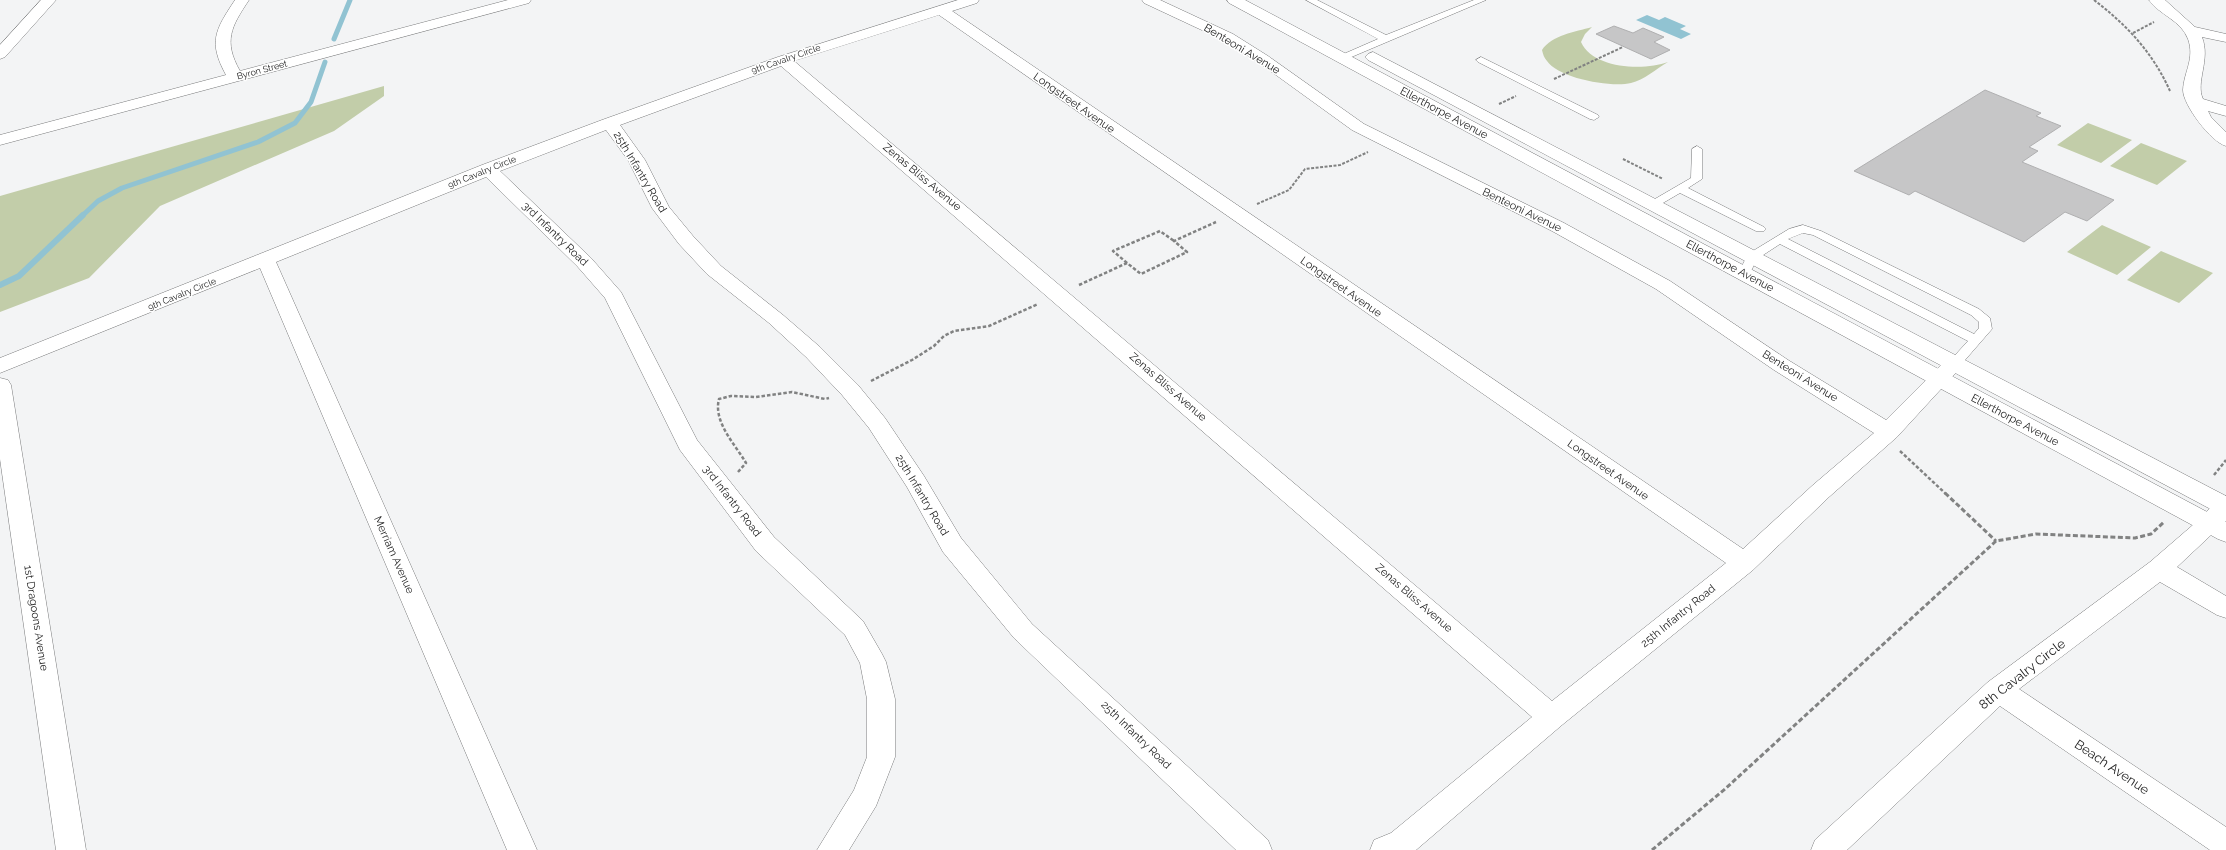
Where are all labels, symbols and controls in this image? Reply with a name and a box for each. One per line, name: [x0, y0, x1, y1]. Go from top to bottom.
street label: Benteoni Avenue: [1202, 21, 1283, 77]
street label: 9th Cavalry Circle: [750, 42, 823, 76]
street label: Byron Street: [236, 58, 288, 82]
street label: Longstreet Avenue: [1031, 70, 1118, 136]
street label: Ellerthorpe Avenue: [1398, 84, 1491, 142]
street label: 25th Infantry Road: [611, 129, 669, 215]
street label: Zenas Bliss Avenue: [880, 140, 964, 214]
street label: 9th Cavalry Circle: [446, 153, 518, 190]
street label: Benteoni Avenue: [1480, 185, 1564, 235]
street label: 3rd Infantry Road: [519, 199, 591, 269]
street label: Ellerthorpe Avenue: [1684, 237, 1777, 295]
street label: Longstreet Avenue: [1298, 254, 1385, 320]
street label: 9th Cavalry Circle: [146, 275, 218, 312]
street label: Benteoni Avenue: [1760, 348, 1841, 405]
street label: Zenas Bliss Avenue: [1127, 350, 1210, 424]
street label: Ellerthorpe Avenue: [1969, 391, 2062, 449]
street label: Longstreet Avenue: [1565, 437, 1652, 503]
street label: 25th Infantry Road: [893, 452, 951, 538]
street label: 3rd Infantry Road: [700, 463, 764, 539]
street label: Merriam Avenue: [371, 514, 417, 596]
street label: Zenas Bliss Avenue: [1373, 561, 1456, 635]
street label: 1st Dragoons Avenue: [21, 564, 51, 672]
street label: 25th Infantry Road: [1638, 582, 1718, 650]
street label: 8th Cavalry Circle: [1976, 636, 2068, 712]
street label: 25th Infantry Road: [1098, 698, 1174, 772]
street label: Beach Avenue: [2072, 737, 2152, 798]

